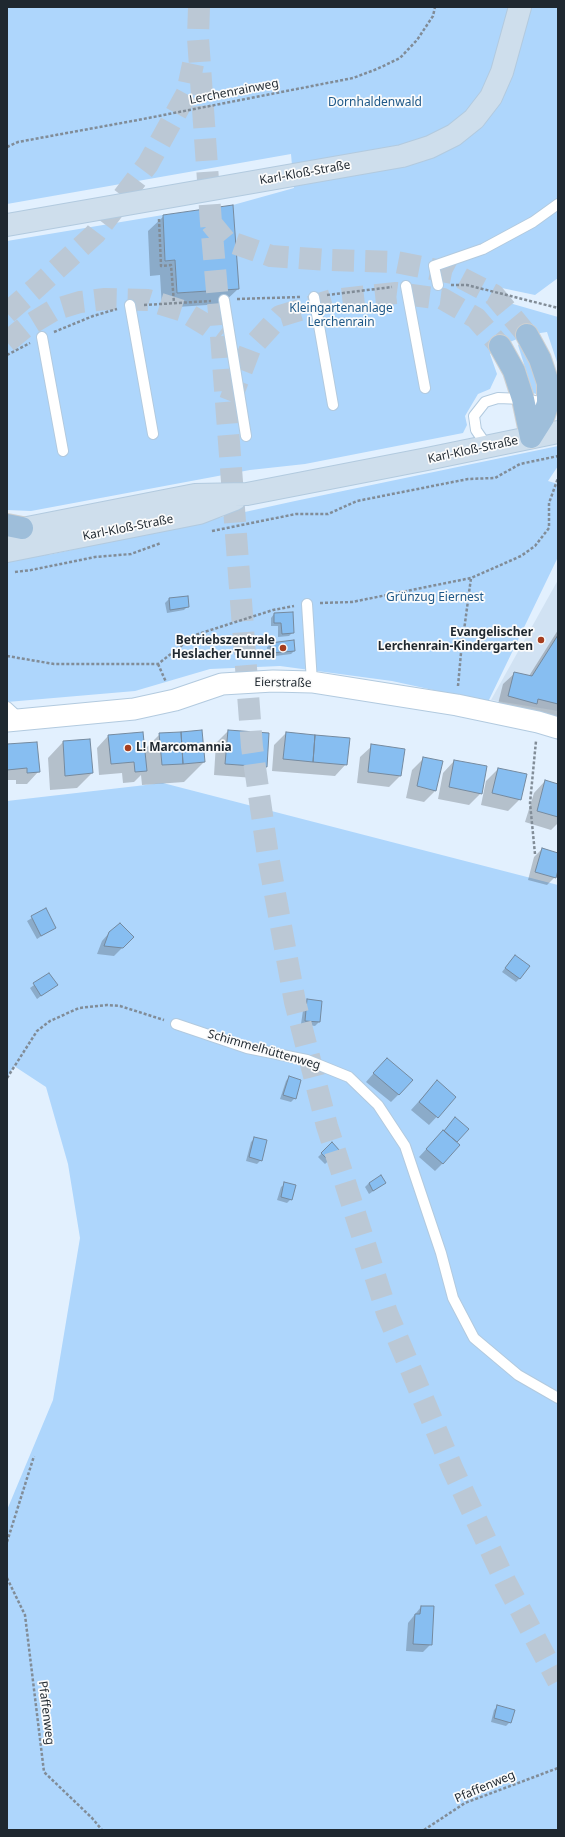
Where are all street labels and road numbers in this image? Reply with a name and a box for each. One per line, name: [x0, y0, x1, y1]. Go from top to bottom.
street label: Lerchenrainweg: [188, 76, 280, 108]
street label: Karl-Kloß-Straße: [258, 158, 352, 188]
street label: Karl-Kloß-Straße: [427, 433, 519, 467]
street label: Karl-Kloß-Straße: [81, 512, 175, 544]
street label: Eierstraße: [254, 675, 312, 691]
street label: Schimmelhüttenweg: [206, 1027, 322, 1073]
street label: Pfaffenweg: [35, 1680, 57, 1746]
street label: Pfaffenweg: [453, 1768, 517, 1806]

